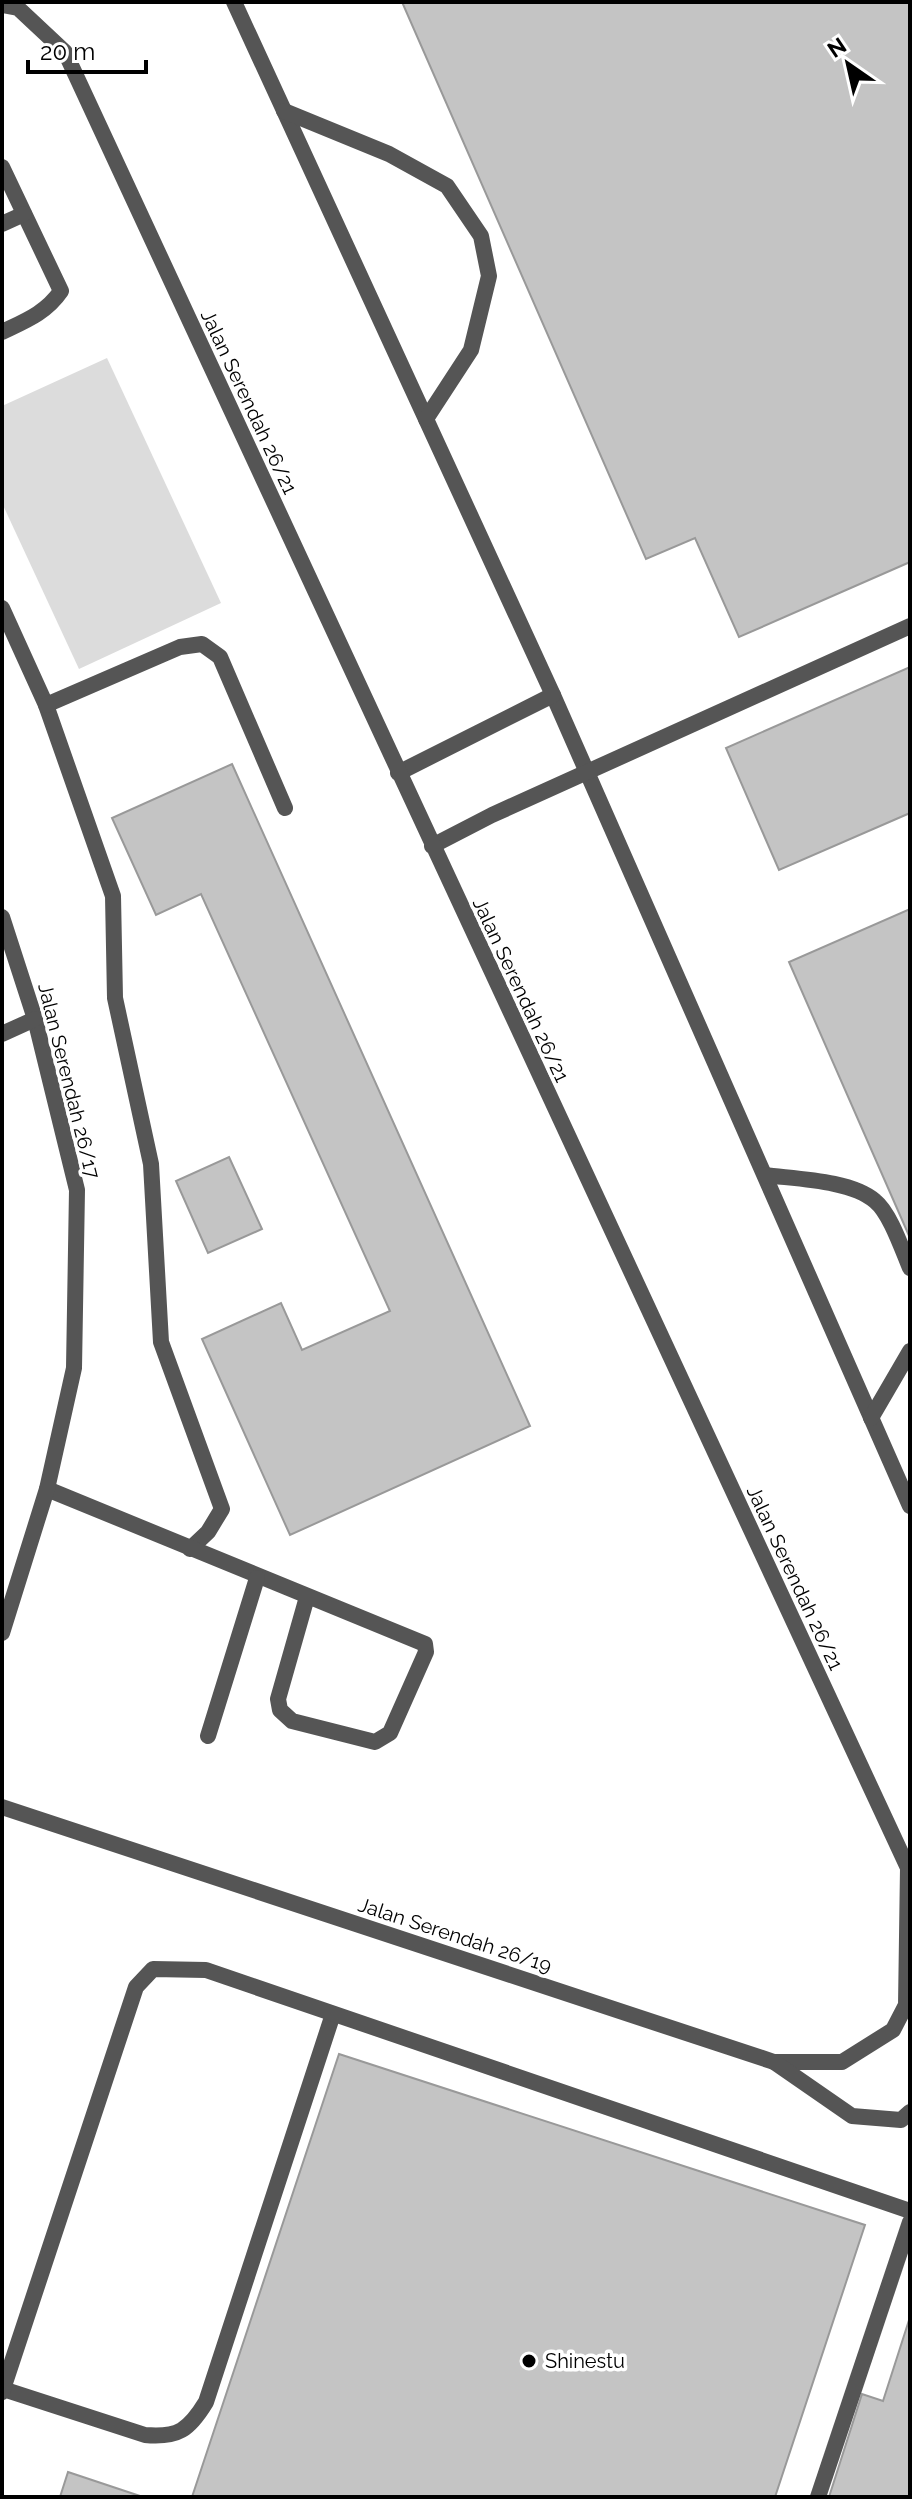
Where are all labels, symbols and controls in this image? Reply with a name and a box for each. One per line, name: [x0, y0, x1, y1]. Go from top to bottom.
scale bar: [28, 24, 146, 74]
north arrow: [808, 24, 888, 104]
text: N: [823, 32, 851, 63]
text: 20 m: [40, 37, 95, 66]
street label: Jalan Serendah 26/21: [196, 306, 302, 498]
street label: Jalan Serendah 26/21: [468, 894, 574, 1086]
street label: Jalan Serendah 26/17: [33, 981, 105, 1182]
street label: Jalan Serendah 26/21: [742, 1482, 848, 1674]
street label: Jalan Serendah 26/19: [355, 1892, 555, 1978]
place label: Shinestu: [545, 2349, 625, 2373]
marker: Shinestu: [520, 2352, 538, 2370]

